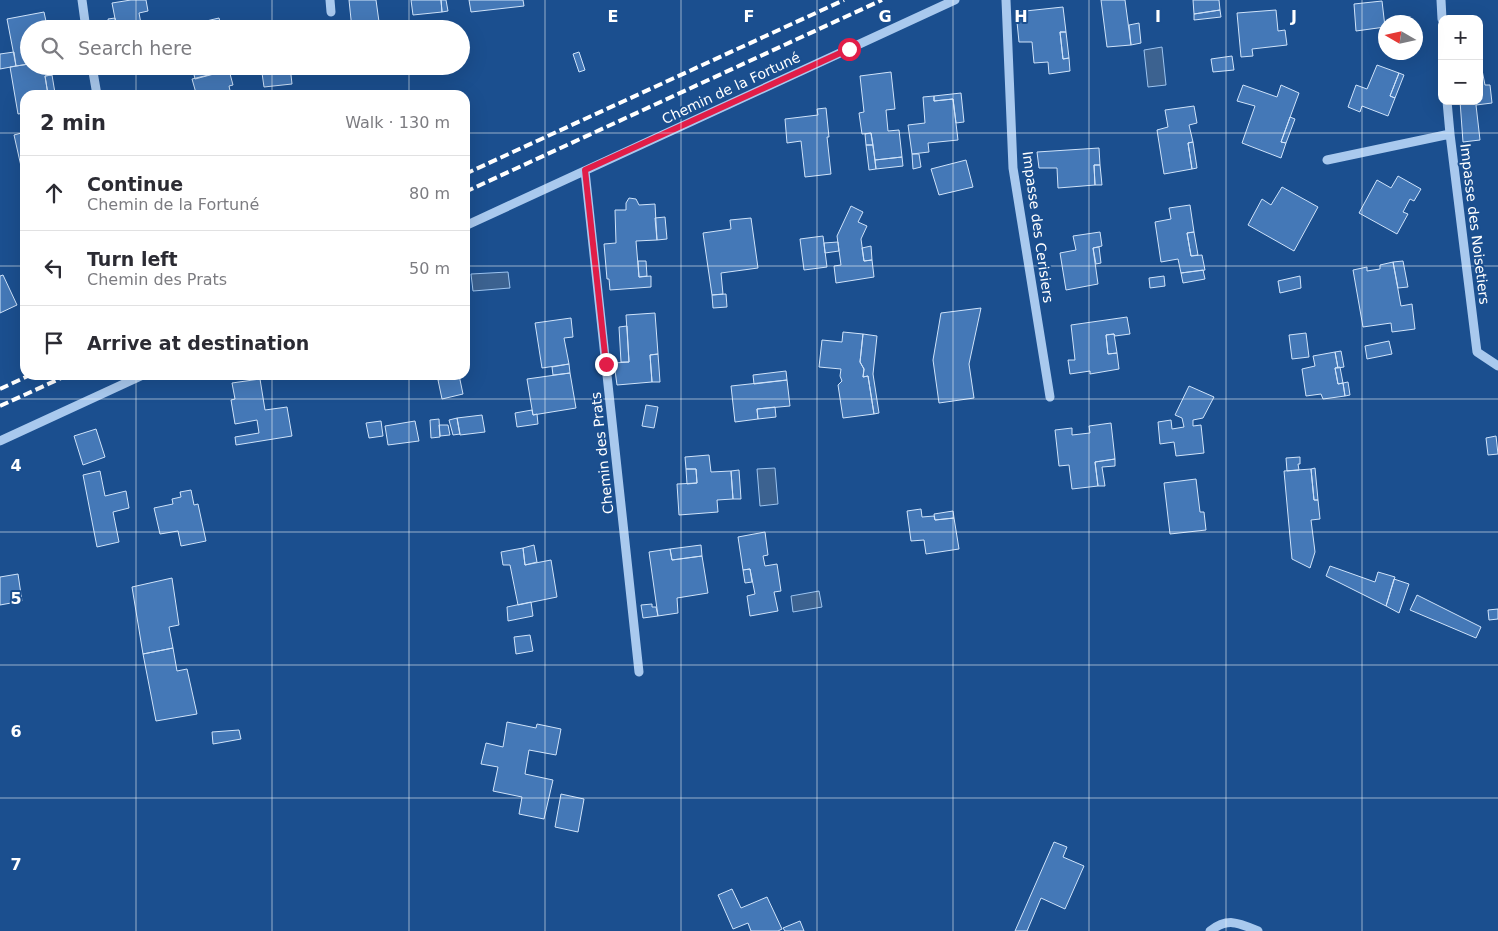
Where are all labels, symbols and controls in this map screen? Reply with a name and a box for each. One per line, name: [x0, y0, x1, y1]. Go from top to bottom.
text: E: [608, 7, 618, 26]
text: F: [744, 7, 754, 26]
text: G: [878, 7, 892, 26]
text: H: [1014, 7, 1028, 26]
text: I: [1155, 7, 1161, 26]
text: J: [1290, 7, 1297, 26]
north arrow: [1378, 15, 1423, 60]
map controls: [1438, 15, 1483, 105]
button: +: [1438, 15, 1483, 60]
search box: [20, 20, 470, 75]
icon: search: [38, 34, 66, 62]
text: Search here: [78, 37, 192, 59]
route start: [838, 38, 861, 61]
street label: Chemin de la Fortuné: [659, 49, 803, 127]
button: −: [1438, 60, 1483, 105]
text: 2 min: [40, 111, 106, 135]
text: Walk · 130 m: [345, 113, 450, 132]
street label: Impasse des Noisetiers: [1457, 143, 1493, 305]
street label: Impasse des Cerisiers: [1019, 150, 1057, 304]
text: Continue: [87, 173, 183, 195]
icon: ahead: [40, 179, 68, 207]
text: 80 m: [409, 184, 450, 203]
text: Chemin de la Fortuné: [87, 195, 259, 214]
text: Turn left: [87, 248, 178, 270]
icon: left: [40, 254, 68, 282]
text: 50 m: [409, 259, 450, 278]
text: Chemin des Prats: [87, 270, 227, 289]
icon: arrive: [40, 329, 68, 357]
text: Arrive at destination: [87, 332, 309, 354]
route end: [595, 353, 618, 376]
street label: Chemin des Prats: [588, 391, 616, 515]
text: 4: [10, 456, 22, 475]
text: 5: [10, 589, 22, 608]
text: 6: [10, 722, 22, 741]
text: 7: [10, 855, 22, 874]

